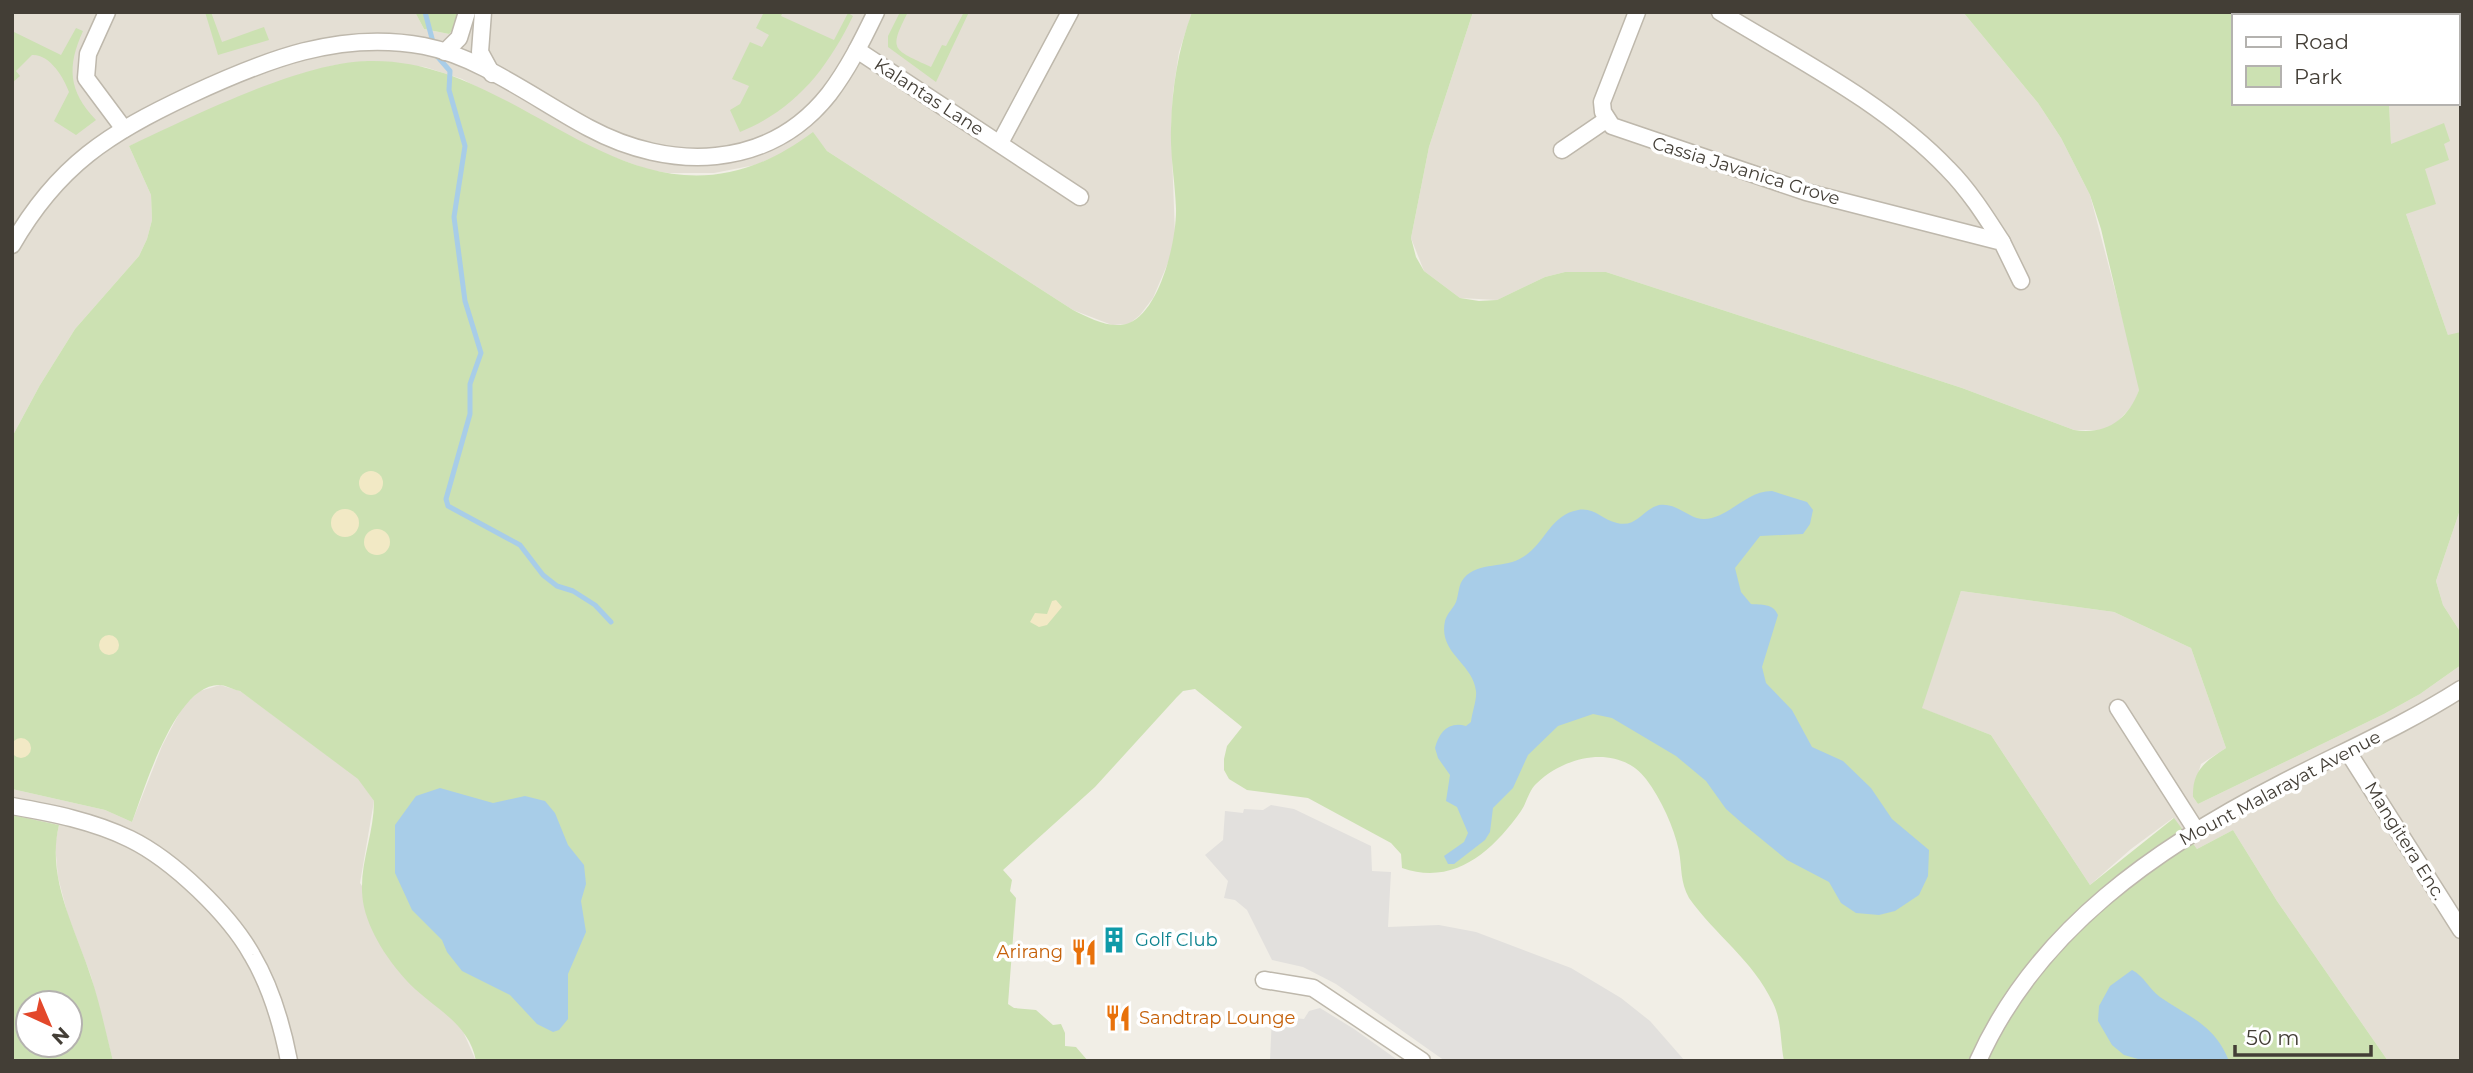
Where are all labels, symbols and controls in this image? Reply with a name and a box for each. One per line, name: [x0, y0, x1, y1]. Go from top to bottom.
legend: [2232, 14, 2459, 105]
text: Road: [2294, 29, 2349, 54]
street label: Kalantas Lane: [870, 53, 988, 141]
text: Park: [2294, 64, 2342, 89]
street label: Cassia Javanica Grove: [1649, 132, 1843, 210]
street label: Mount Malarayat Avenue: [2176, 725, 2385, 850]
street label: Mangitera Enc.: [2360, 778, 2450, 904]
building icon: Golf Club: [1099, 925, 1129, 955]
place label: Golf Club: [1135, 929, 1218, 951]
restaurant icon: Arirang: [1069, 937, 1099, 967]
place label: Arirang: [997, 941, 1063, 963]
north arrow: [14, 989, 84, 1059]
restaurant icon: Sandtrap Lounge: [1103, 1003, 1133, 1033]
place label: Sandtrap Lounge: [1139, 1007, 1296, 1029]
scale bar: [2235, 1014, 2372, 1058]
text: N: [47, 1022, 74, 1049]
text: 50 m: [2246, 1025, 2300, 1050]

